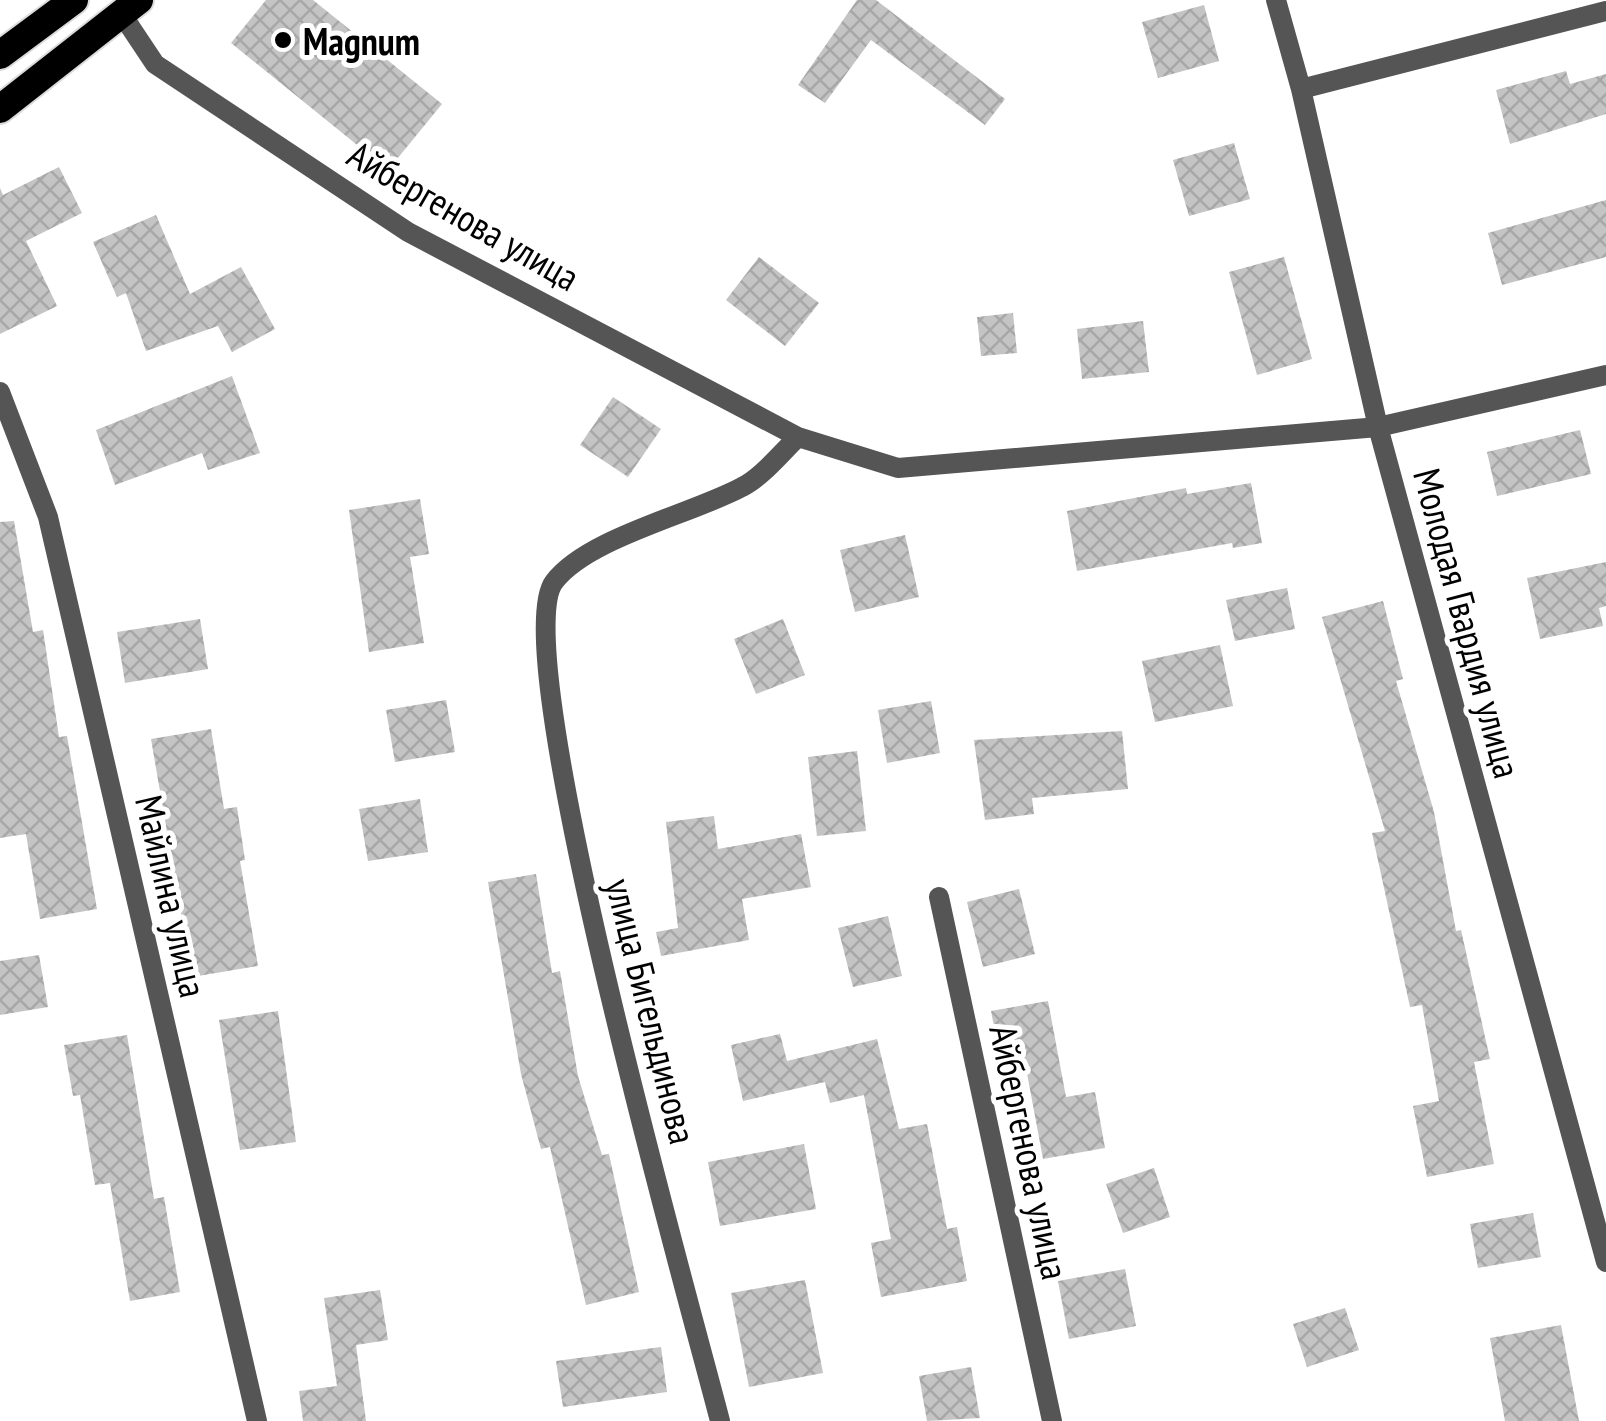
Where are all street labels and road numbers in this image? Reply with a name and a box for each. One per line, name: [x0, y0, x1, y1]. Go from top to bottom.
street label: Айбергенова улица: [340, 129, 588, 301]
street label: Молодая Гвардия улица: [1403, 463, 1533, 783]
street label: Майлина улица: [125, 790, 219, 1002]
street label: улица Бигельдинова: [595, 873, 709, 1149]
street label: Айбергенова улица: [979, 1020, 1081, 1284]

